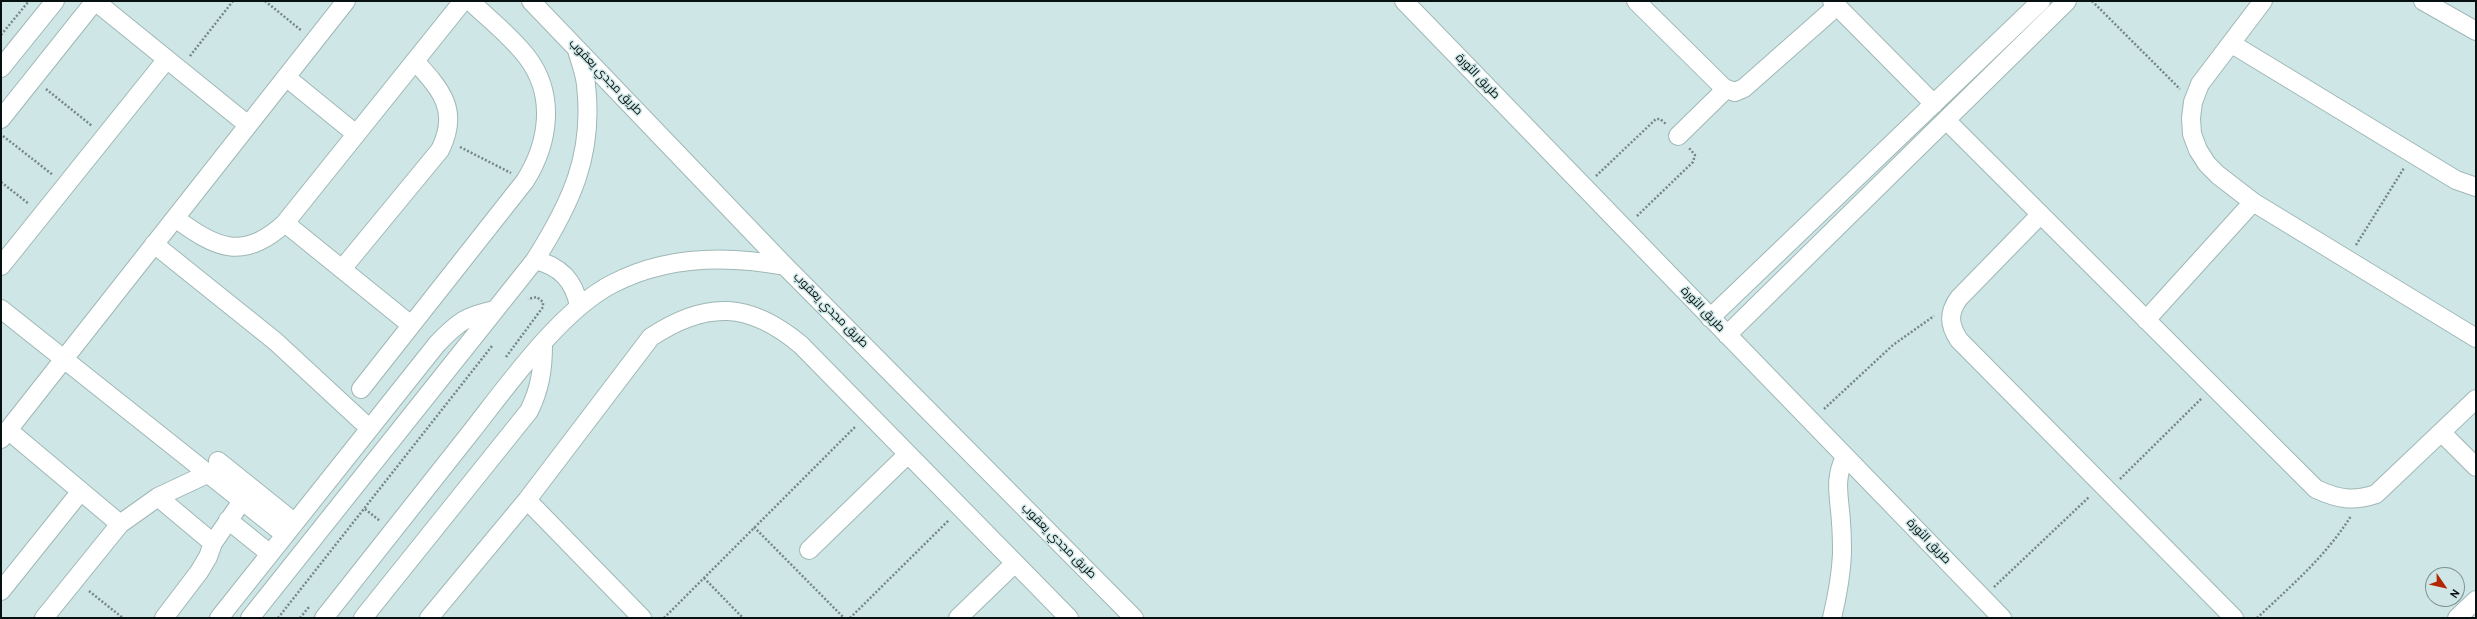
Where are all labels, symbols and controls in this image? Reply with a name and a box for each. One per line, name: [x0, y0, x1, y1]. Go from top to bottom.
street label: طريق مجدي يعقوب: [565, 37, 645, 119]
street label: طريق الثورة: [1452, 51, 1502, 103]
street label: طريق مجدي يعقوب: [790, 271, 870, 351]
street label: طريق الثورة: [1677, 284, 1727, 336]
street label: طريق مجدي يعقوب: [1018, 502, 1098, 582]
street label: طريق الثورة: [1903, 516, 1953, 568]
north arrow: [2425, 567, 2465, 607]
text: N: [2446, 586, 2462, 600]

